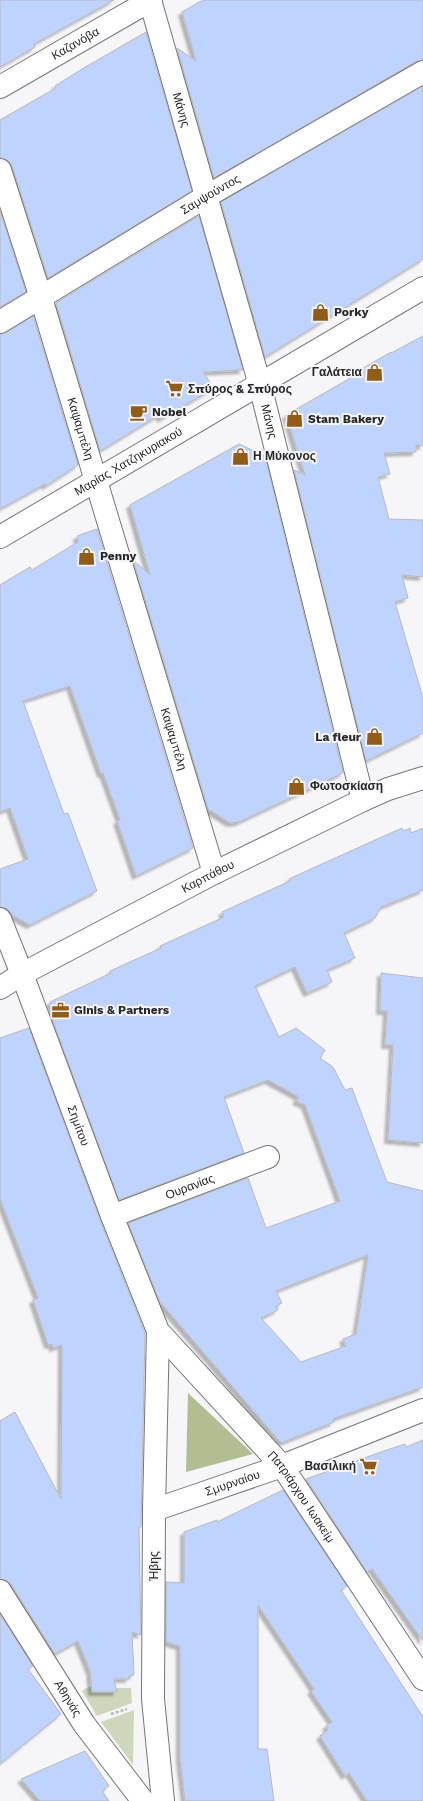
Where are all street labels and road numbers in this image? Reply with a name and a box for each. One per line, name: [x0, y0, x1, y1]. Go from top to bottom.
street label: Καζανόβα: [49, 24, 102, 63]
street label: Μάνης: [170, 91, 193, 129]
street label: Σαμψούντος: [178, 171, 243, 217]
street label: Καψαμπέλη: [64, 396, 96, 462]
street label: Μάνης: [258, 403, 280, 441]
street label: Μαρίας Χατζηκυριακού: [72, 424, 185, 499]
street label: Καψαμπέλη: [158, 706, 190, 772]
street label: Καρπάθου: [179, 857, 237, 896]
street label: Σημίτου: [64, 1103, 92, 1148]
street label: Ουρανίας: [163, 1171, 216, 1202]
street label: Πατριάρχου Ιωακείμ: [265, 1448, 338, 1545]
street label: Σμυρναίου: [203, 1467, 262, 1499]
street label: Ήβης: [147, 1551, 161, 1582]
street label: Αθηνάς: [51, 1678, 85, 1719]

